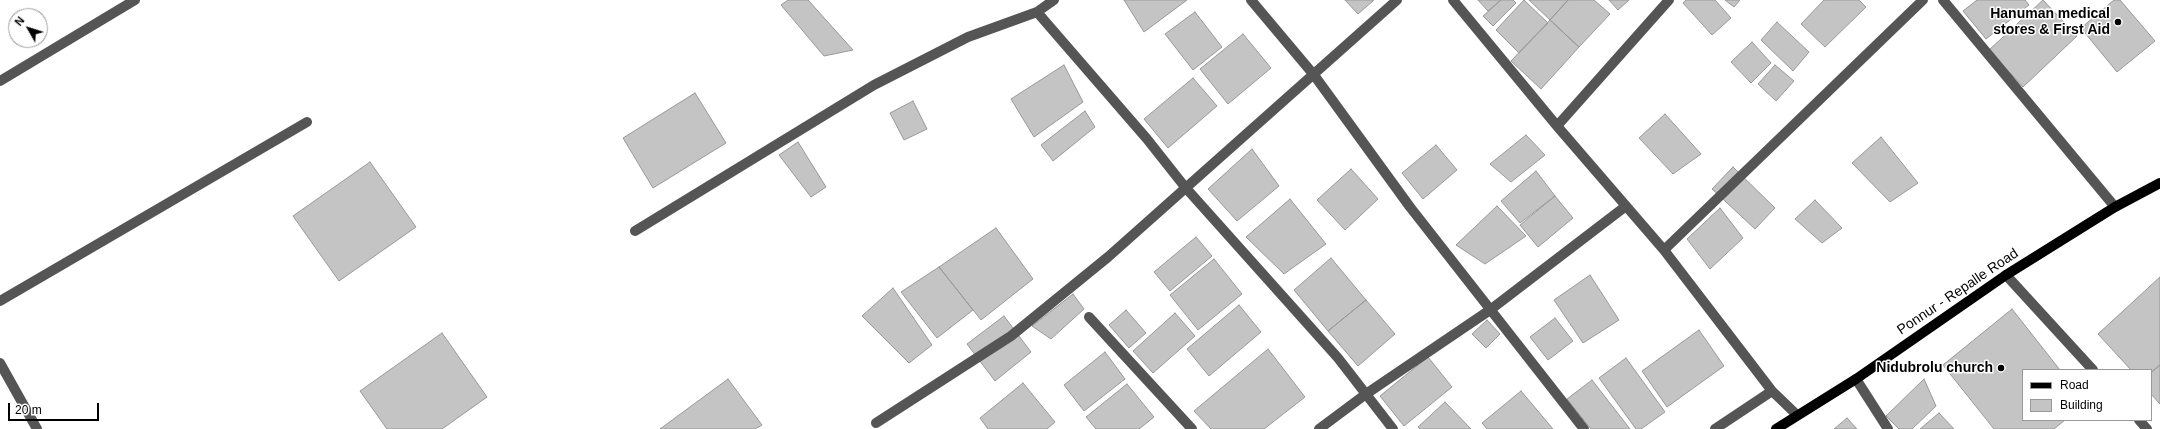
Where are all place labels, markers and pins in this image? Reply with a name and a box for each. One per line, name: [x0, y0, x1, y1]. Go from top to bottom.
place label: Hanuman medical stores & First Aid: [1990, 6, 2110, 38]
marker: Hanuman medical stores & First Aid: [2113, 17, 2123, 27]
place label: Nidubrolu church: [1876, 360, 1993, 376]
marker: Nidubrolu church: [1996, 363, 2006, 373]

